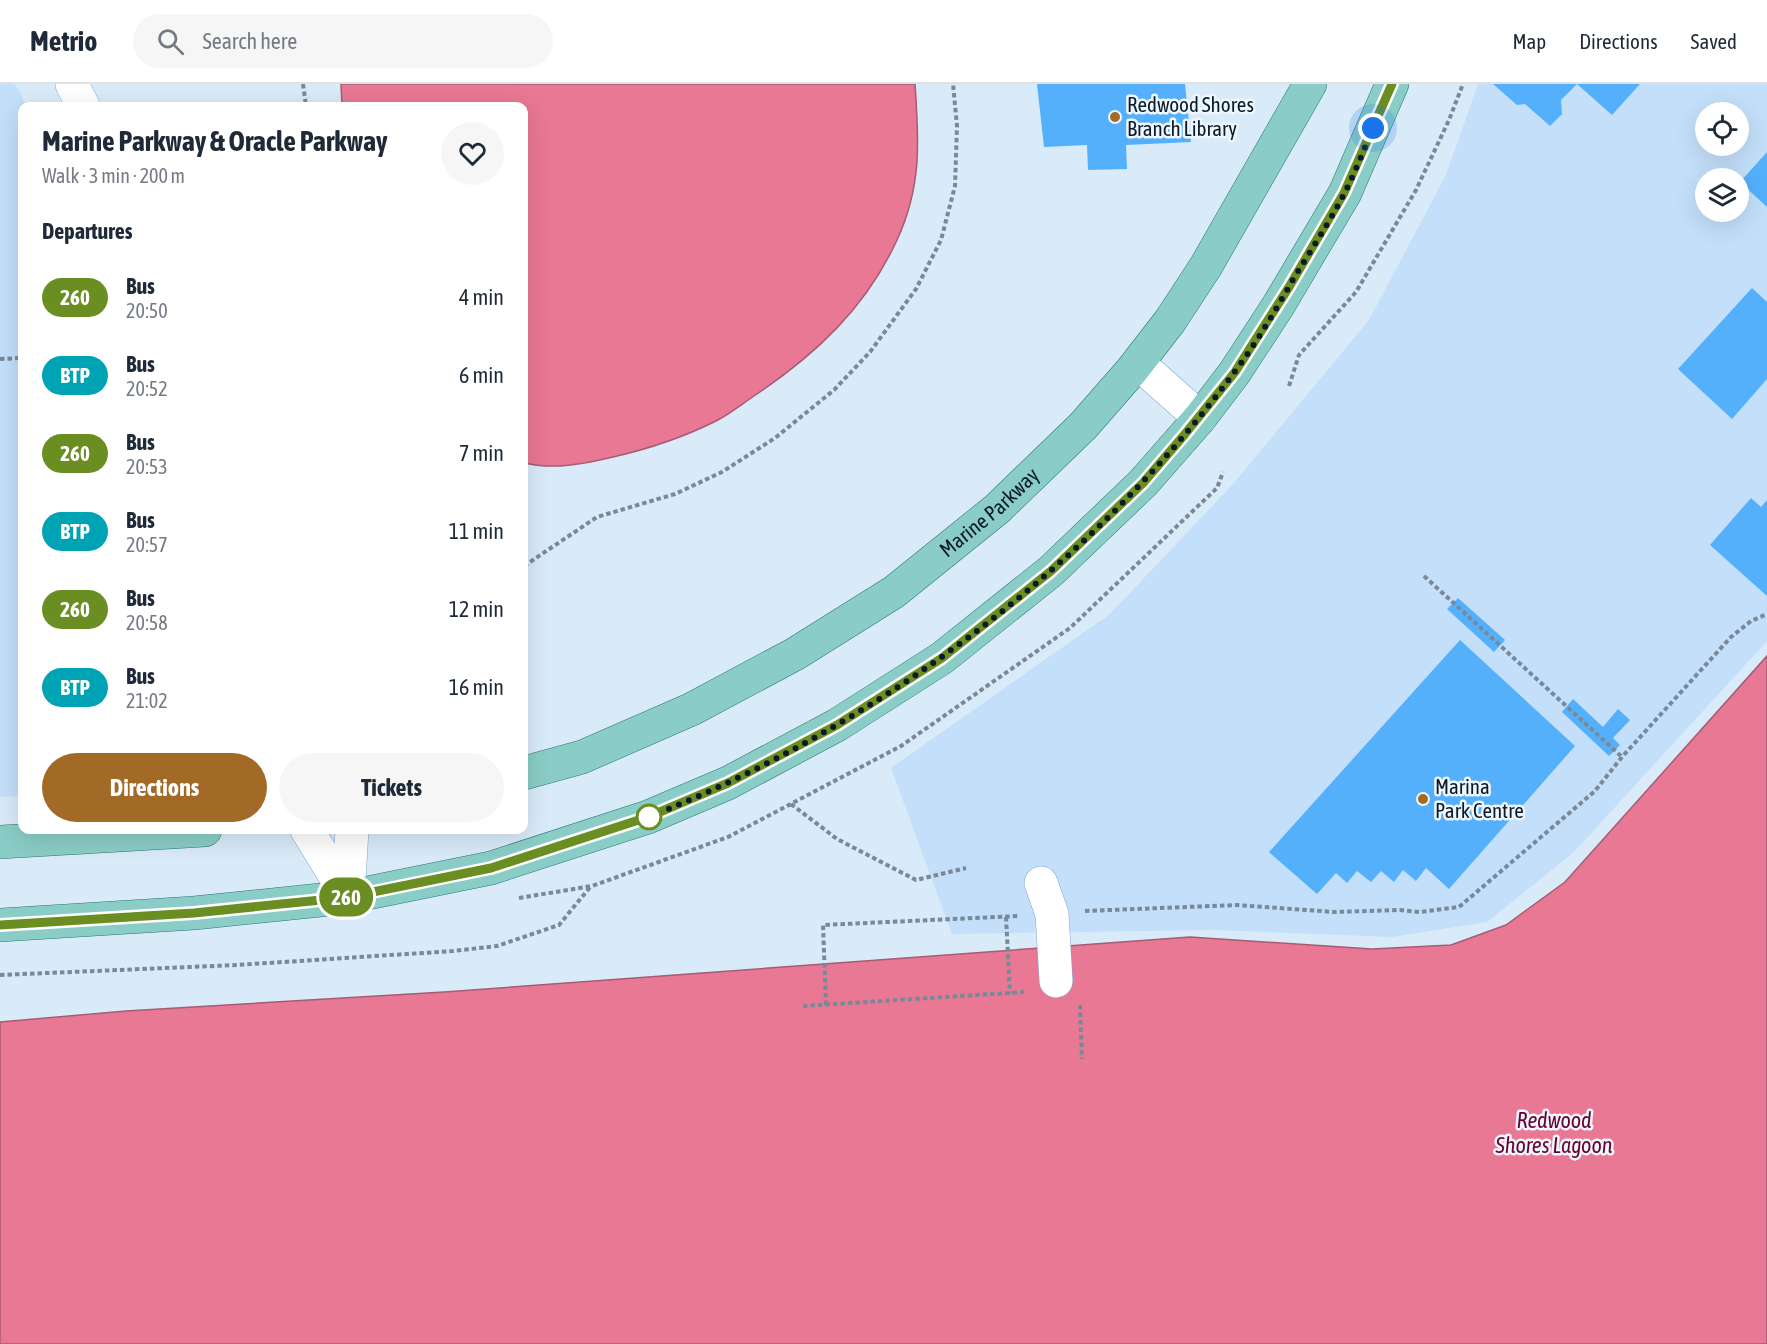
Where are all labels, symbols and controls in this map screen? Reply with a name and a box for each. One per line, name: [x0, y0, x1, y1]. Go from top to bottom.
search box: [133, 14, 553, 68]
text: Metrio: [30, 25, 97, 57]
icon: search: [154, 25, 187, 58]
text: Search here: [202, 28, 297, 54]
text: Map: [1512, 29, 1546, 53]
text: Directions: [1579, 29, 1658, 53]
text: Saved: [1691, 29, 1737, 53]
place label: Redwood Shores Branch Library: [1127, 92, 1254, 140]
map controls: [1695, 102, 1749, 222]
button: locate: [1695, 102, 1749, 156]
marker: Redwood Shores Branch Library: [1108, 110, 1122, 124]
your location: [1358, 113, 1388, 143]
button: heart: [441, 122, 504, 185]
text: Marine Parkway & Oracle Parkway: [42, 125, 387, 157]
text: Walk · 3 min · 200 m: [42, 164, 185, 187]
button: layers: [1695, 168, 1749, 222]
text: Departures: [42, 218, 132, 244]
text: Bus: [126, 273, 155, 299]
text: 4 min: [459, 284, 504, 310]
text: 260: [60, 285, 90, 309]
text: 20:50: [126, 299, 168, 322]
text: Bus: [126, 351, 155, 377]
text: 6 min: [459, 362, 504, 388]
text: BTP: [60, 363, 90, 387]
text: 20:52: [126, 377, 168, 400]
text: Bus: [126, 429, 155, 455]
text: 7 min: [459, 440, 504, 466]
text: 260: [60, 441, 90, 465]
text: 20:53: [126, 455, 168, 478]
street label: Marine Parkway: [935, 462, 1043, 561]
text: Bus: [126, 507, 155, 533]
text: 11 min: [449, 518, 504, 544]
text: BTP: [60, 519, 90, 543]
text: 20:57: [126, 533, 168, 556]
text: Bus: [126, 585, 155, 611]
text: 12 min: [449, 596, 504, 622]
text: 260: [60, 597, 90, 621]
text: 20:58: [126, 611, 168, 634]
text: Bus: [126, 663, 155, 689]
text: 16 min: [449, 674, 504, 700]
text: BTP: [60, 675, 90, 699]
text: 21:02: [126, 689, 168, 712]
button: Directions: [42, 753, 267, 822]
button: Tickets: [279, 753, 504, 822]
place label: Marina Park Centre: [1435, 774, 1524, 822]
marker: Marina Park Centre: [1416, 792, 1430, 806]
unlabelled marker: [636, 804, 662, 830]
line badge: 260: [312, 878, 380, 916]
text: 260: [331, 885, 361, 909]
water label: Redwood Shores Lagoon: [1495, 1107, 1613, 1158]

